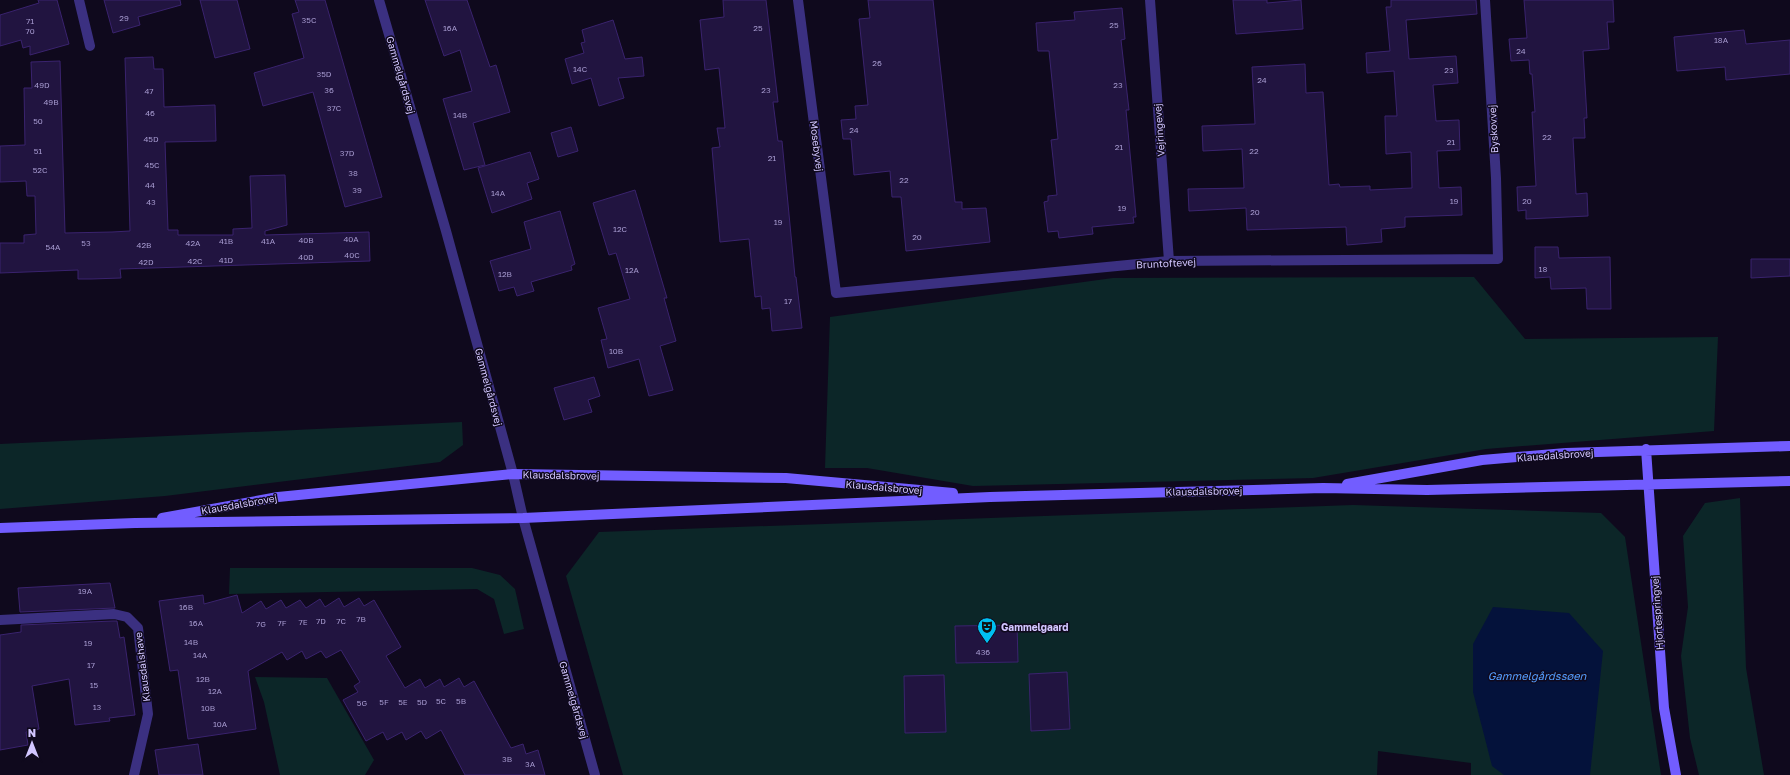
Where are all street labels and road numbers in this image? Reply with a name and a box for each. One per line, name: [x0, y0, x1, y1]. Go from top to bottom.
street label: Gammelgårdsvej: [384, 35, 418, 115]
street label: Vejringevej: [1151, 103, 1167, 157]
street label: Byskovvej: [1486, 104, 1500, 154]
street label: Mosebyvej: [808, 120, 826, 172]
street label: Bruntoftevej: [1136, 255, 1196, 271]
street label: Gammelgårdsvej: [473, 347, 505, 427]
street label: Klausdalsbrovej: [1516, 446, 1594, 464]
street label: Klausdalsbrovej: [522, 468, 600, 482]
street label: Klausdalsbrovej: [845, 478, 923, 496]
street label: Klausdalsbrovej: [1165, 484, 1243, 498]
street label: Klausdalsbrovej: [200, 491, 278, 517]
street label: Hjortespringvej: [1648, 575, 1666, 651]
street label: Klausdalshave: [132, 631, 152, 703]
street label: Gammelgårdsvej: [557, 660, 591, 740]

